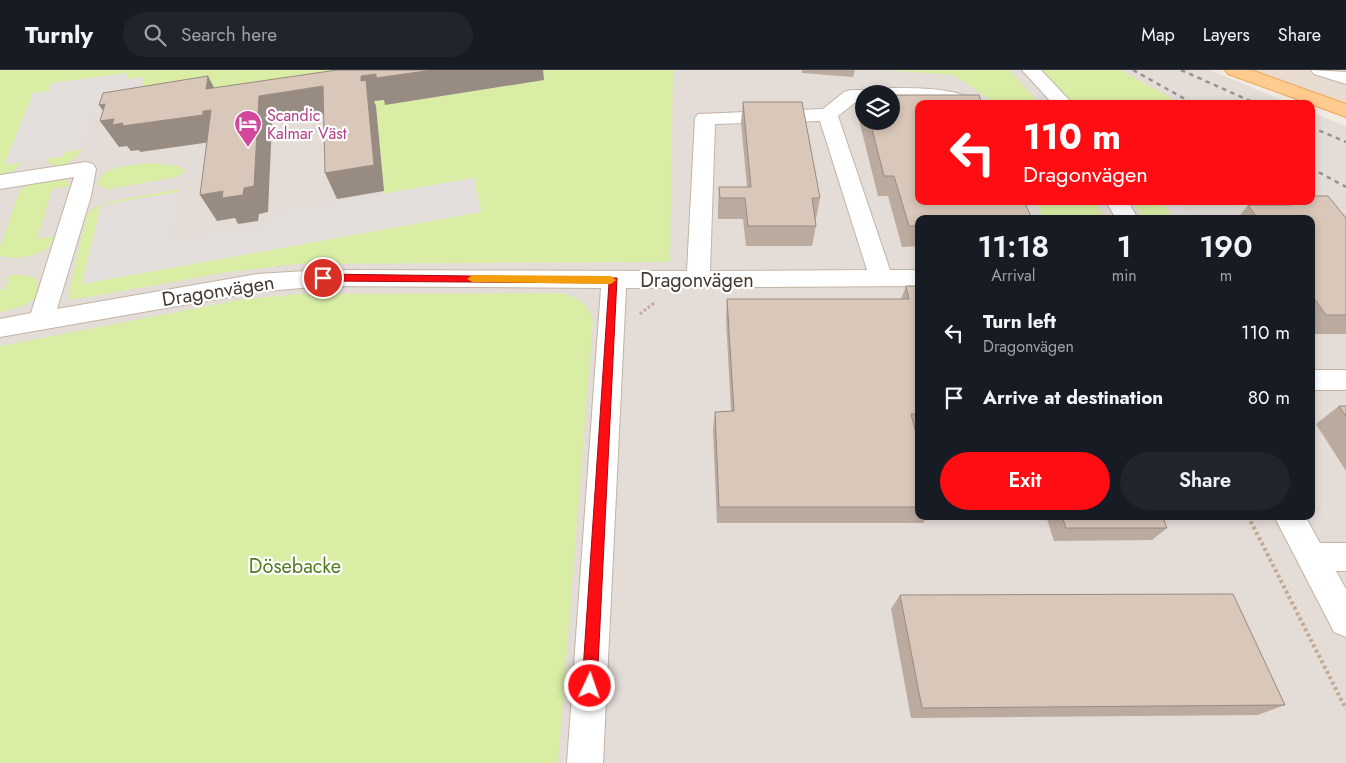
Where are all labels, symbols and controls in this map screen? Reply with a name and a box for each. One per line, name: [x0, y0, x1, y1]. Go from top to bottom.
search box: [123, 12, 473, 57]
text: Turnly: [25, 17, 93, 52]
icon: search: [141, 21, 169, 49]
text: Search here: [181, 21, 277, 48]
text: Map: [1141, 22, 1175, 48]
text: Layers: [1203, 22, 1250, 48]
text: Share: [1278, 22, 1321, 48]
map controls: [855, 85, 900, 130]
button: layers: [855, 85, 900, 130]
place label: Scandic Kalmar Väst: [267, 104, 347, 145]
hotel icon: Scandic Kalmar Väst: [233, 109, 263, 148]
text: 110 m: [1023, 112, 1121, 162]
icon: left: [940, 120, 1005, 185]
text: Dragonvägen: [1023, 158, 1148, 190]
text: 11:18: [978, 225, 1049, 268]
text: 1: [1117, 225, 1132, 268]
text: 190: [1199, 225, 1252, 268]
pin: [302, 257, 344, 299]
icon: arrive: [309, 264, 337, 292]
text: Arrival: [991, 264, 1035, 287]
text: min: [1112, 264, 1137, 287]
text: m: [1220, 264, 1232, 287]
street label: Dragonvägen: [640, 266, 754, 295]
street label: Dragonvägen: [160, 268, 276, 314]
text: Turn left: [983, 308, 1056, 335]
icon: left: [940, 319, 968, 347]
text: 110 m: [1241, 319, 1290, 346]
text: Dragonvägen: [983, 335, 1074, 358]
icon: arrive: [940, 384, 968, 412]
text: Arrive at destination: [983, 384, 1163, 411]
text: 80 m: [1248, 384, 1290, 411]
button: Exit: [940, 452, 1110, 510]
button: Share: [1120, 452, 1290, 510]
park label: Dösebacke: [249, 552, 341, 581]
position arrow: [563, 659, 615, 711]

